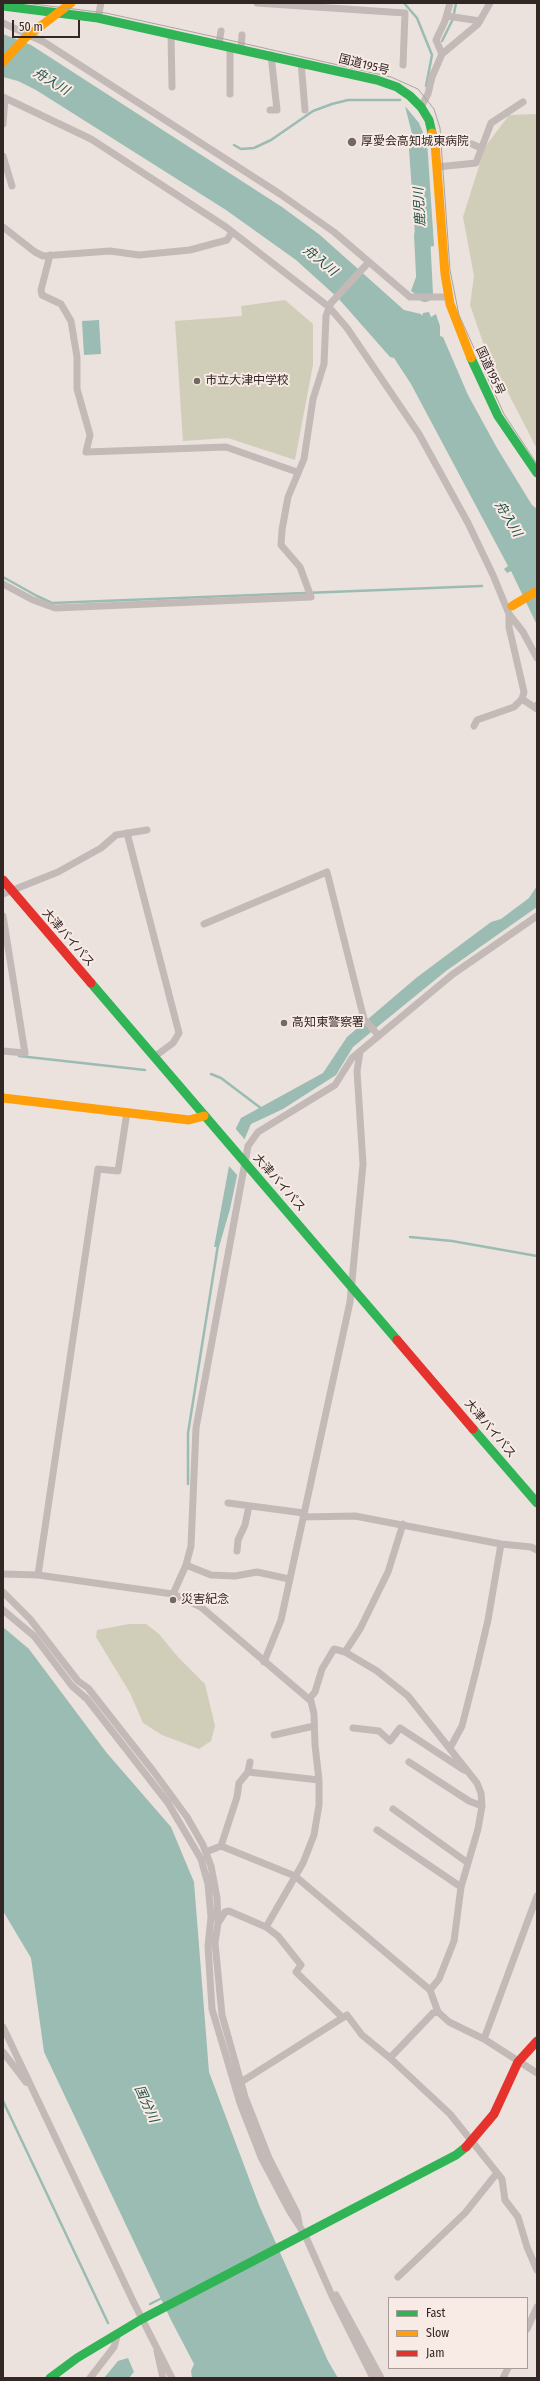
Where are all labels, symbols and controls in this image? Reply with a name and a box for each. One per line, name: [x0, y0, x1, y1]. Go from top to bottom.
scale bar: [14, 12, 82, 38]
text: 50 m: [19, 20, 43, 34]
street label: 国道195号: [337, 52, 391, 78]
water label: 舟入川: [30, 65, 72, 99]
place label: 厚愛会高知城東病院: [361, 135, 469, 149]
marker: 厚愛会高知城東病院: [346, 136, 358, 148]
water label: 鹿児川: [411, 187, 429, 227]
water label: 舟入川: [300, 243, 340, 279]
street label: 国道195号: [472, 344, 508, 398]
place label: 市立大津中学校: [205, 374, 289, 388]
marker: 市立大津中学校: [192, 376, 202, 386]
water label: 舟入川: [491, 498, 525, 540]
street label: 大津バイパス: [39, 906, 97, 970]
place label: 高知東警察署: [292, 1016, 364, 1030]
marker: 高知東警察署: [279, 1018, 289, 1028]
street label: 大津バイパス: [250, 1151, 308, 1215]
street label: 大津バイパス: [461, 1397, 519, 1461]
place label: 災害紀念: [181, 1593, 229, 1607]
marker: 災害紀念: [168, 1595, 178, 1605]
water label: 国分川: [131, 2083, 161, 2125]
legend: [388, 2297, 528, 2369]
text: Fast: [426, 2306, 445, 2320]
text: Slow: [426, 2326, 449, 2340]
text: Jam: [426, 2346, 444, 2360]

